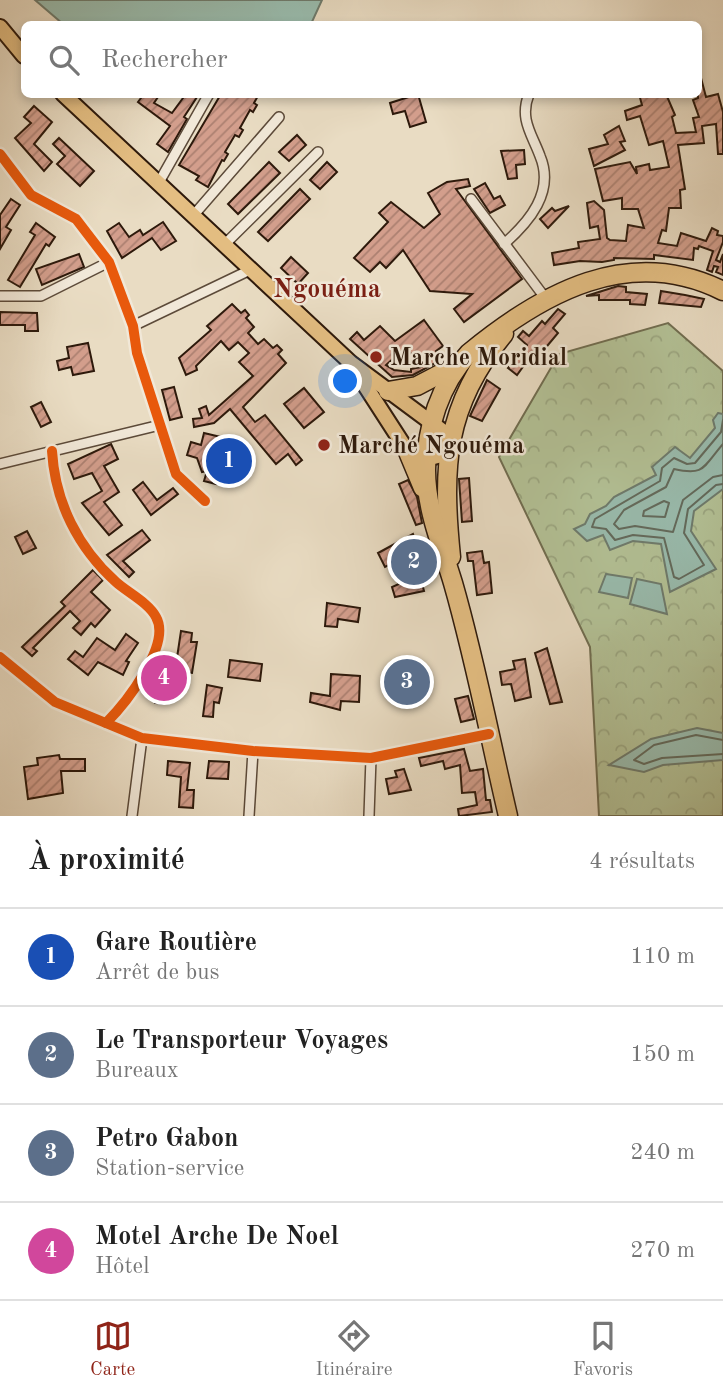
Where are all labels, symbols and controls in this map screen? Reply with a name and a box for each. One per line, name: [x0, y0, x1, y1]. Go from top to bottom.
search box: [21, 21, 702, 98]
icon: search: [45, 41, 83, 79]
text: Rechercher: [101, 47, 228, 73]
district label: Ngouéma: [273, 277, 381, 303]
place label: Marche Moridial: [390, 347, 567, 371]
marker: Marche Moridial: [368, 349, 384, 365]
your location: [328, 364, 362, 398]
pin: 1: [206, 435, 252, 487]
place label: Marché Ngouéma: [338, 435, 524, 459]
marker: Marché Ngouéma: [316, 437, 332, 453]
pin: 2: [391, 536, 437, 588]
pin: 4: [141, 652, 187, 704]
pin: 3: [384, 656, 430, 708]
text: À proximité: [28, 846, 185, 876]
text: 4 résultats: [589, 850, 695, 873]
text: Gare Routière: [95, 930, 257, 956]
text: 1: [44, 945, 58, 968]
text: 110 m: [630, 945, 695, 968]
text: Arrêt de bus: [95, 961, 220, 984]
text: Le Transporteur Voyages: [95, 1028, 388, 1054]
text: 2: [44, 1043, 58, 1066]
text: 150 m: [630, 1043, 695, 1066]
text: Bureaux: [95, 1059, 179, 1082]
text: Petro Gabon: [95, 1126, 239, 1152]
text: 3: [44, 1141, 58, 1164]
text: 240 m: [630, 1141, 695, 1164]
text: Station-service: [95, 1157, 244, 1180]
text: Motel Arche De Noel: [95, 1224, 339, 1250]
text: 4: [44, 1239, 58, 1262]
text: 270 m: [630, 1239, 695, 1262]
text: Hôtel: [95, 1255, 149, 1278]
tab: Carte: [90, 1317, 135, 1382]
tab: Itinéraire: [316, 1317, 393, 1382]
tab: Favoris: [573, 1317, 633, 1382]

